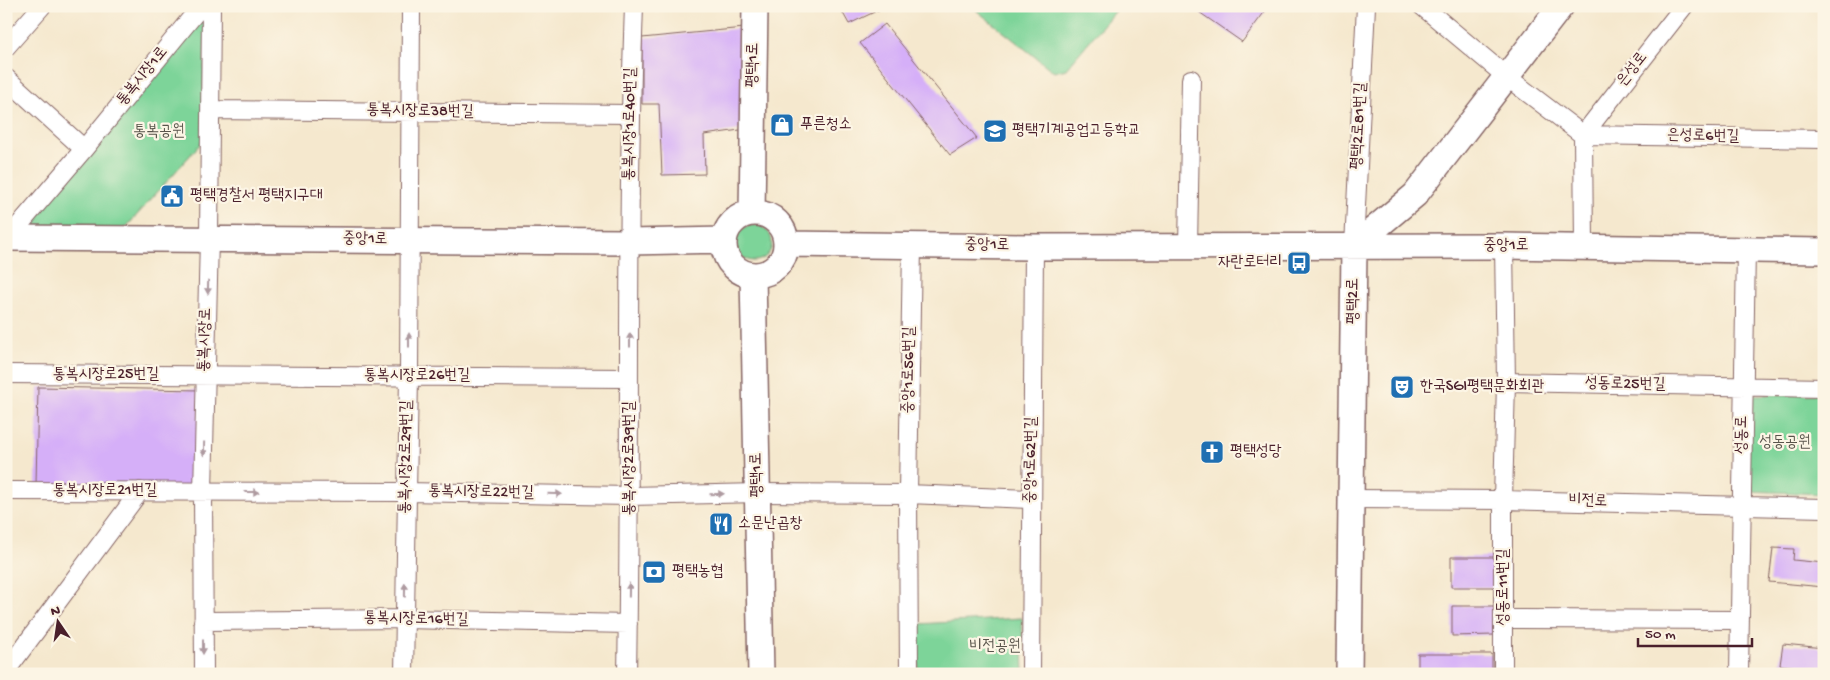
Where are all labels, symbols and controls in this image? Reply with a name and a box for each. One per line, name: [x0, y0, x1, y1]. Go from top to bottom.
street label: 평택1로: [744, 42, 764, 88]
street label: 통복시장1로: [113, 43, 173, 111]
street label: 은성로: [1614, 49, 1652, 91]
street label: 통복시장1로40번길: [621, 67, 641, 181]
street label: 평택2로81번길: [1348, 82, 1372, 170]
street label: 통복시장로38번길: [366, 102, 474, 122]
shop icon: 푸른청소: [769, 112, 795, 138]
place label: 푸른청소: [800, 115, 852, 135]
school or university icon: 평택기계공업고등학교: [982, 118, 1008, 144]
place label: 평택기계공업고등학교: [1012, 122, 1141, 141]
park label: 통복공원: [133, 123, 185, 142]
street label: 은성로6번길: [1667, 127, 1740, 147]
public building icon: 평택경찰서 평택지구대: [159, 183, 185, 209]
place label: 평택경찰서 평택지구대: [190, 186, 323, 206]
street label: 중앙1로: [342, 230, 388, 250]
street label: 중앙1로: [964, 236, 1010, 256]
street label: 중앙1로: [1483, 237, 1529, 256]
bus stop icon: 자란로터리: [1286, 250, 1312, 276]
place label: 자란로터리: [1218, 254, 1282, 273]
street label: 평택2로: [1345, 278, 1364, 324]
one-way arrow: [203, 279, 211, 295]
street label: 통복시장로: [195, 308, 217, 372]
street label: 중앙1로56번길: [900, 326, 920, 414]
one-way arrow: [405, 332, 413, 348]
one-way arrow: [626, 332, 634, 348]
street label: 통복시장로25번길: [53, 366, 159, 385]
street label: 통복시장로26번길: [364, 367, 470, 386]
theatre icon: 한국SGI평택문화회관: [1389, 374, 1415, 400]
street label: 성동로25번길: [1585, 375, 1666, 395]
place label: 한국SGI평택문화회관: [1420, 378, 1544, 397]
street label: 통복시장2로29번길: [397, 400, 417, 514]
street label: 통복시장2로39번길: [621, 401, 640, 515]
street label: 중앙1로62번길: [1022, 416, 1042, 504]
street label: 성동로: [1733, 416, 1753, 454]
park label: 성동공원: [1759, 434, 1811, 453]
church icon: 평택성당: [1199, 439, 1225, 465]
one-way arrow: [200, 442, 208, 458]
place label: 평택성당: [1230, 443, 1282, 462]
street label: 평택1로: [748, 452, 768, 498]
street label: 통복시장로21번길: [53, 482, 157, 501]
street label: 통복시장로22번길: [428, 483, 534, 503]
one-way arrow: [244, 488, 260, 496]
one-way arrow: [547, 490, 563, 498]
one-way arrow: [709, 490, 725, 498]
street label: 비전로: [1568, 492, 1608, 512]
restaurant icon: 소문난곱창: [708, 511, 734, 537]
place label: 소문난곱창: [738, 515, 803, 534]
street label: 성동로11번길: [1495, 548, 1514, 626]
bank icon: 평택농협: [641, 559, 667, 585]
place label: 평택농협: [672, 563, 724, 582]
one-way arrow: [401, 582, 409, 598]
one-way arrow: [625, 582, 633, 598]
north arrow: [32, 598, 82, 648]
text: N: [49, 602, 62, 621]
street label: 통복시장로16번길: [363, 610, 469, 630]
scale bar: [1638, 615, 1751, 647]
text: 50 m: [1645, 626, 1676, 644]
park label: 비전공원: [969, 638, 1021, 657]
one-way arrow: [199, 639, 207, 655]

